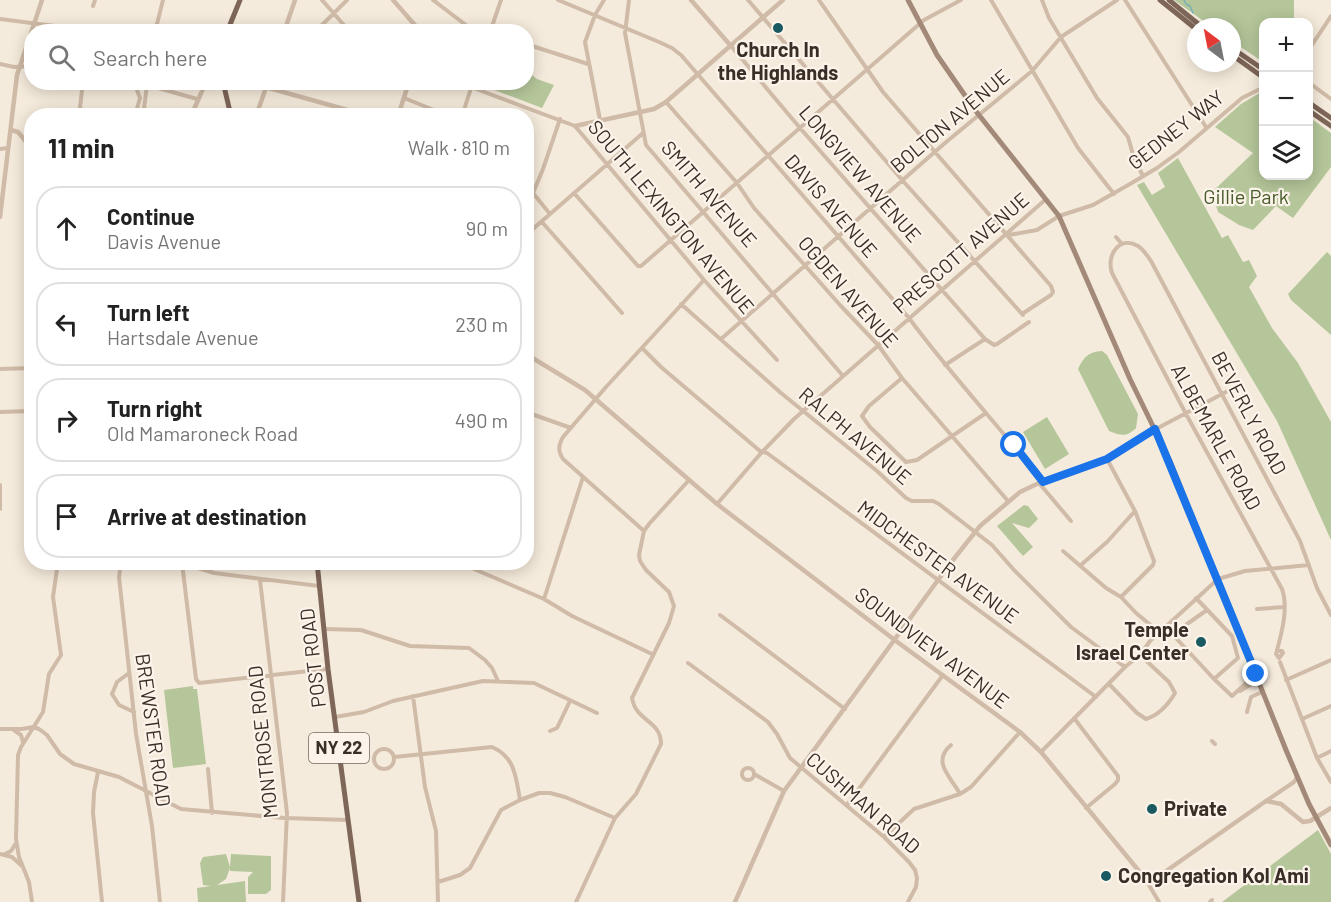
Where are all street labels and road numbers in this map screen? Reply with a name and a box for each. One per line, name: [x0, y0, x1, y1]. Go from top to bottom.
street label: BOLTON AVENUE: [885, 63, 1014, 177]
street label: GEDNEY WAY: [1123, 84, 1228, 174]
street label: LONGVIEW AVENUE: [795, 100, 927, 247]
street label: SOUTH LEXINGTON AVENUE: [584, 115, 760, 318]
street label: SMITH AVENUE: [657, 135, 762, 251]
street label: DAVIS AVENUE: [780, 149, 883, 262]
street label: PRESCOTT AVENUE: [887, 187, 1033, 318]
street label: OGDEN AVENUE: [794, 231, 904, 352]
street label: BEVERLY ROAD: [1207, 347, 1292, 478]
street label: ALBEMARLE ROAD: [1167, 359, 1267, 514]
street label: RALPH AVENUE: [795, 381, 917, 489]
street label: MIDCHESTER AVENUE: [853, 495, 1024, 628]
street label: SOUNDVIEW AVENUE: [851, 581, 1014, 713]
street label: POST ROAD: [294, 607, 330, 709]
street label: BREWSTER ROAD: [131, 652, 177, 808]
street label: MONTROSE ROAD: [242, 665, 282, 820]
road number: NY 22: [309, 733, 369, 763]
street label: CUSHMAN ROAD: [802, 746, 925, 858]

